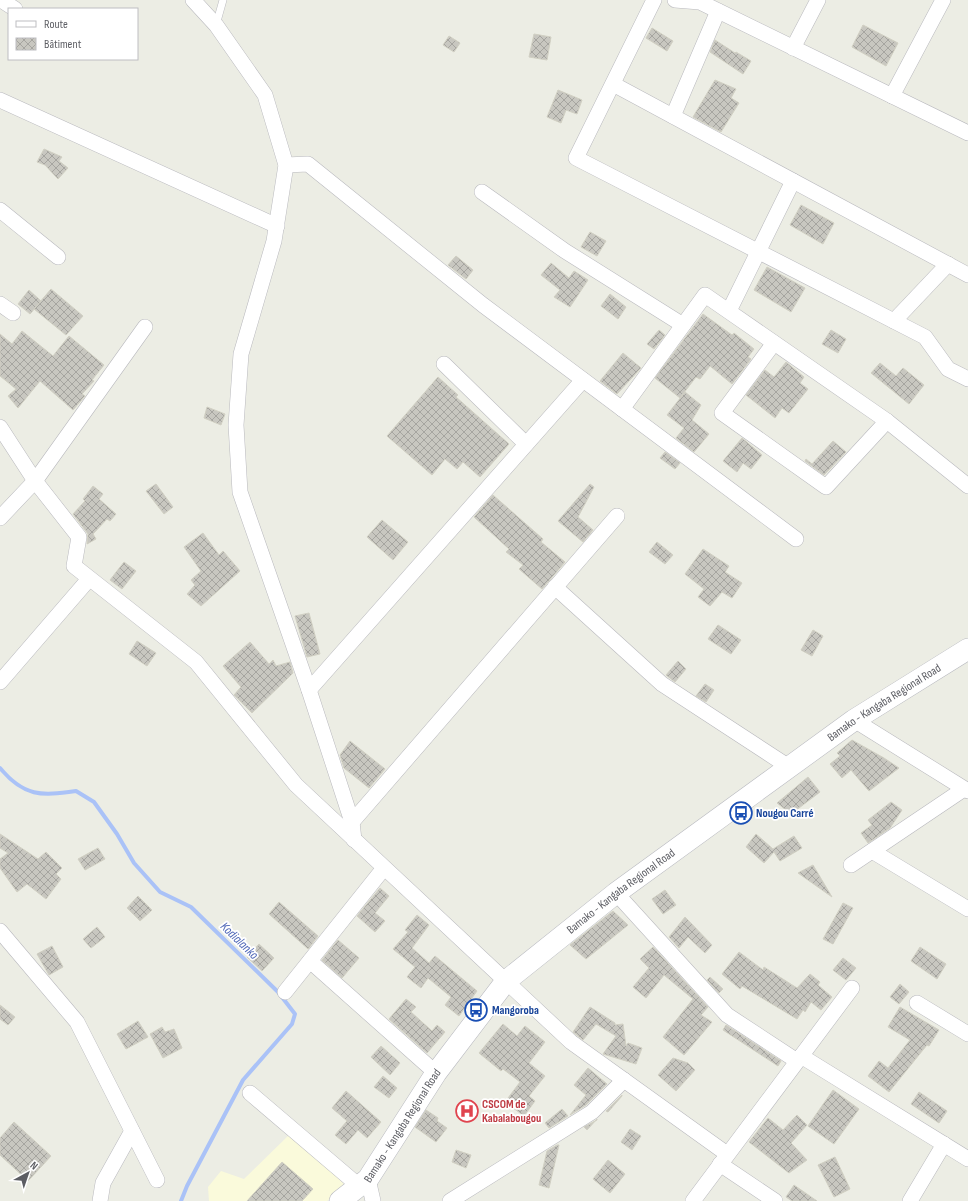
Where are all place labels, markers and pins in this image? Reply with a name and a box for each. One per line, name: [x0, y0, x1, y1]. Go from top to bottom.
bus stop icon: Nougou Carré: [728, 800, 754, 826]
place label: Nougou Carré: [756, 806, 814, 821]
bus stop icon: Mangoroba: [463, 997, 489, 1023]
place label: Mangoroba: [492, 1003, 539, 1018]
place label: CSCOM de Kabalabougou: [482, 1097, 541, 1126]
hospital icon: CSCOM de Kabalabougou: [454, 1098, 480, 1124]

